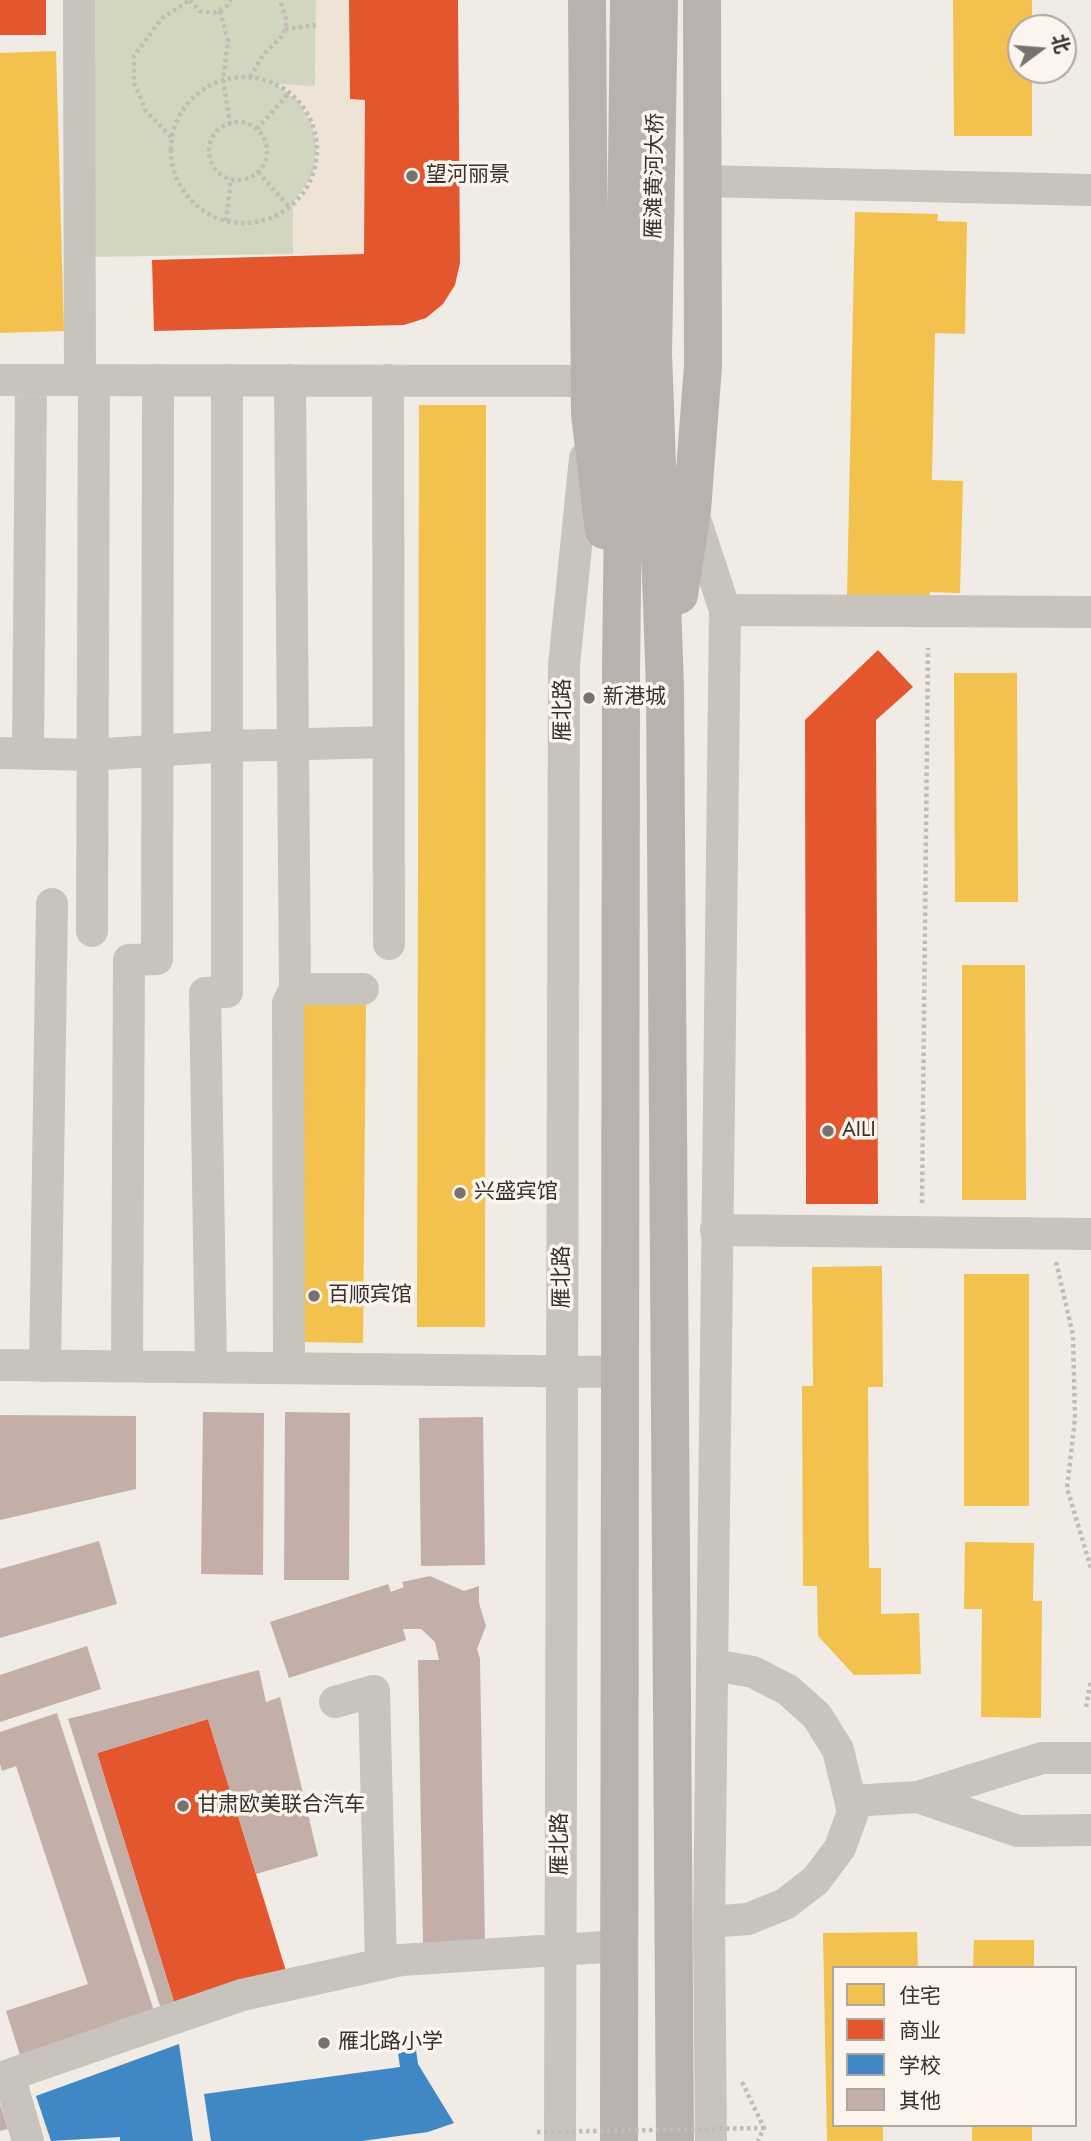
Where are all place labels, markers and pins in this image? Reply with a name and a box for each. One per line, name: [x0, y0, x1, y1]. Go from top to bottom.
place label: 望河丽景: [426, 163, 510, 189]
marker: 望河丽景: [404, 168, 420, 184]
place label: 新港城: [603, 685, 666, 711]
marker: 新港城: [581, 690, 597, 706]
place label: AILI: [842, 1118, 876, 1144]
marker: AILI: [820, 1123, 836, 1139]
place label: 兴盛宾馆: [474, 1180, 558, 1206]
marker: 兴盛宾馆: [452, 1185, 468, 1201]
place label: 百顺宾馆: [328, 1283, 412, 1309]
marker: 百顺宾馆: [306, 1288, 322, 1304]
place label: 甘肃欧美联合汽车: [197, 1793, 365, 1819]
marker: 甘肃欧美联合汽车: [175, 1798, 191, 1814]
place label: 雁北路小学: [338, 2030, 443, 2056]
marker: 雁北路小学: [316, 2035, 332, 2051]

